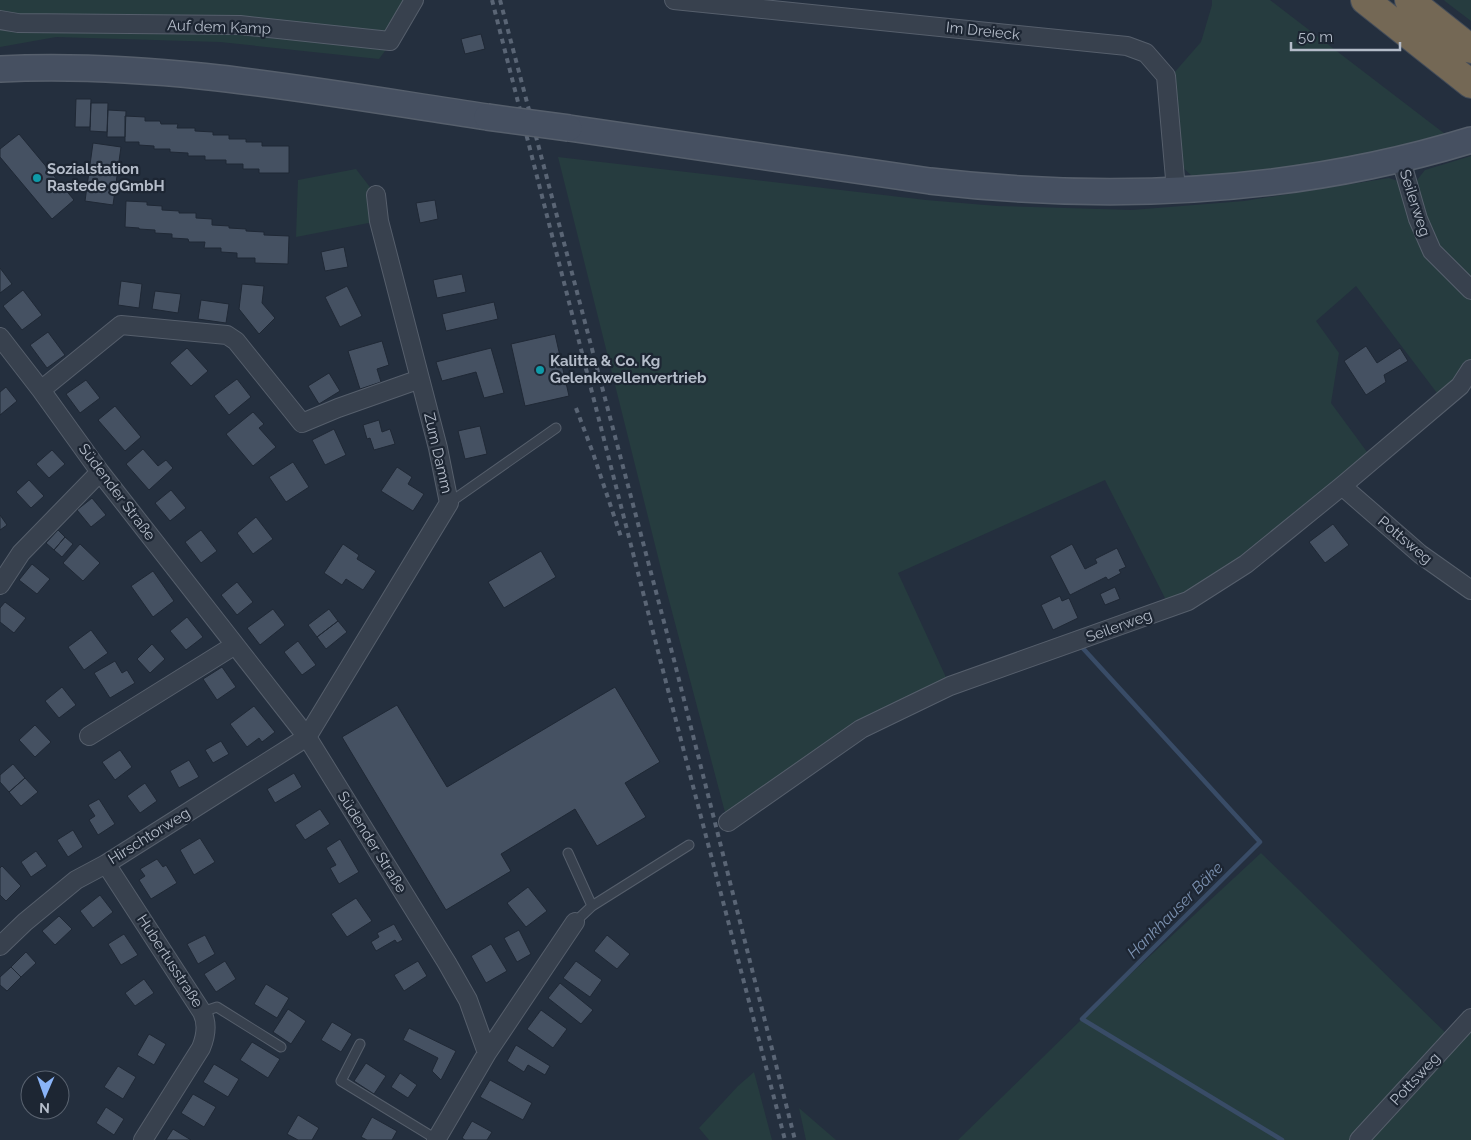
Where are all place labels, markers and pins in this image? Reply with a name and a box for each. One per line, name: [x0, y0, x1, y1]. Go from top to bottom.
place label: Sozialstation Rastede gGmbH: [47, 160, 165, 195]
marker: Sozialstation Rastede gGmbH: [31, 172, 43, 184]
place label: Kalitta & Co. Kg Gelenkwellenvertrieb: [550, 352, 707, 387]
marker: Kalitta & Co. Kg Gelenkwellenvertrieb: [534, 364, 546, 376]

